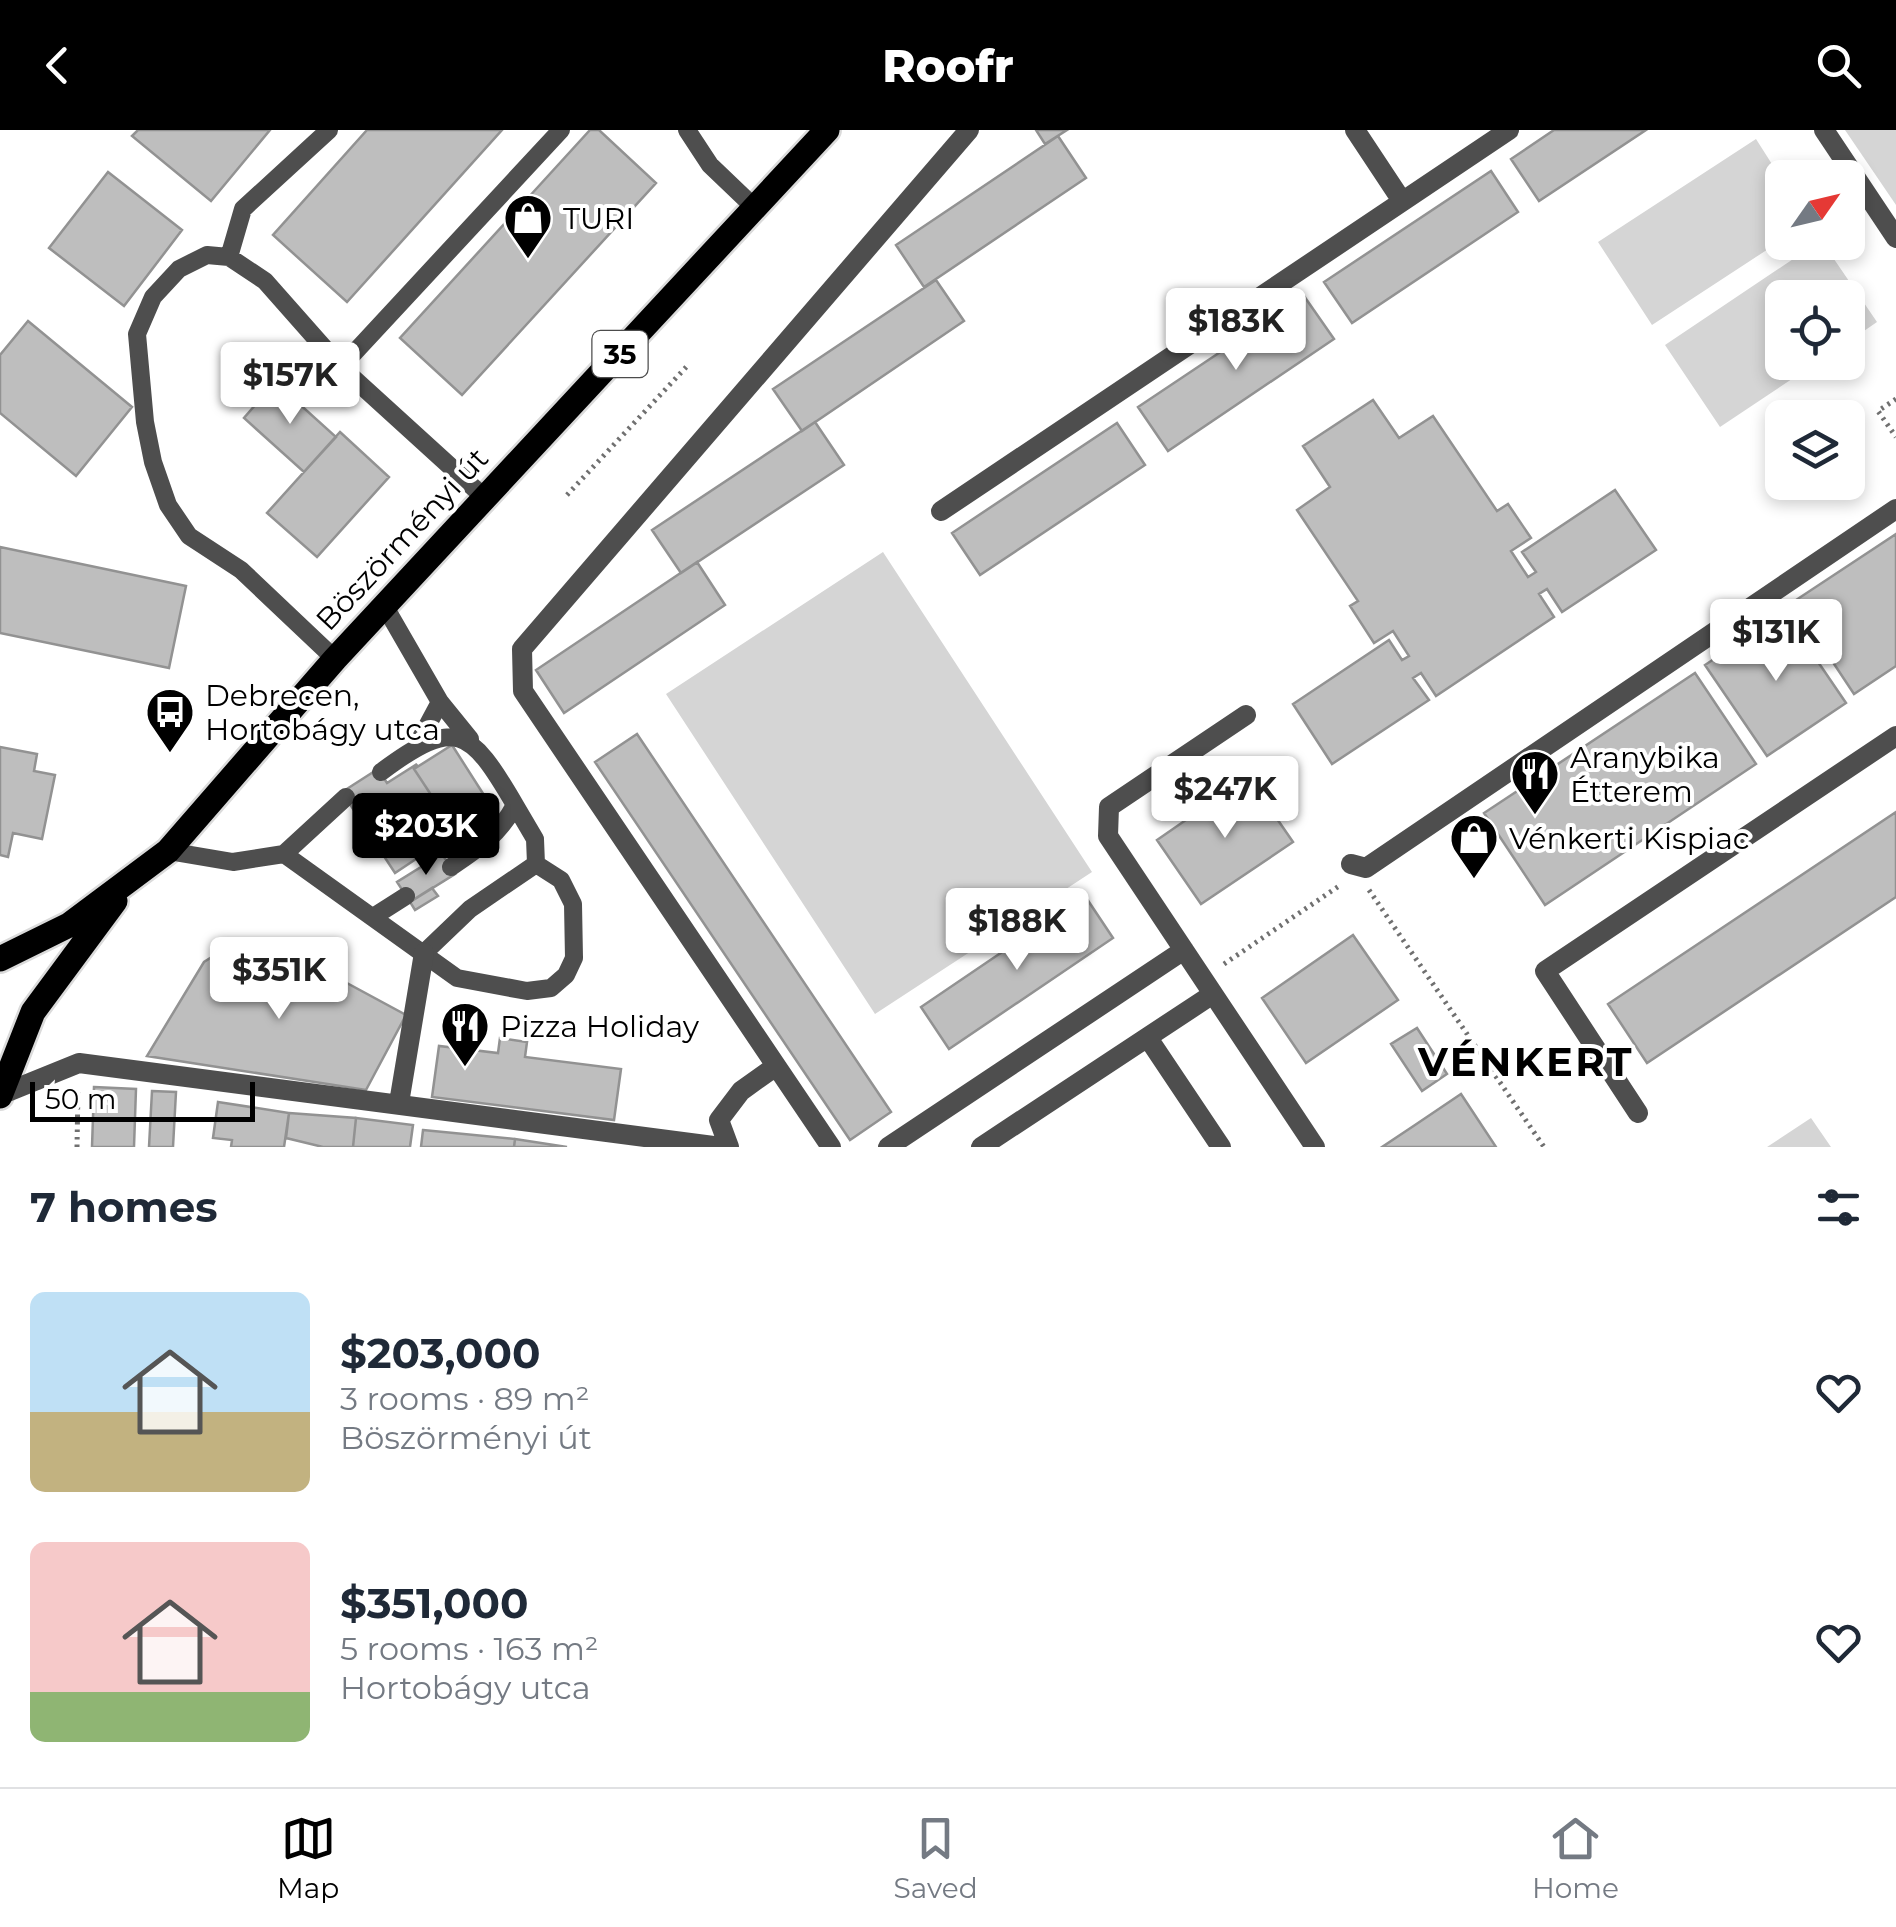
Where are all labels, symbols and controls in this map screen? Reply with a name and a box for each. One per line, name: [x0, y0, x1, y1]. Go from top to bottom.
icon: back: [30, 38, 85, 93]
text: Roofr: [882, 38, 1014, 93]
icon: search: [1811, 38, 1866, 93]
north arrow: [1765, 160, 1865, 260]
map controls: [1765, 160, 1865, 500]
shop icon: TURI: [502, 192, 554, 260]
place label: TURI: [563, 200, 634, 237]
button: locate: [1765, 280, 1865, 380]
pin: $183K: [1166, 288, 1306, 373]
text: $183K: [1188, 301, 1284, 340]
road number: 35: [592, 331, 648, 377]
pin: $157K: [220, 342, 360, 427]
text: $157K: [243, 355, 337, 394]
button: layers: [1765, 400, 1865, 500]
street label: Böszörményi út: [308, 440, 496, 638]
pin: $131K: [1706, 599, 1846, 684]
text: $131K: [1732, 612, 1820, 651]
place label: Debrecen, Hortobágy utca: [205, 677, 440, 748]
bus stop icon: Debrecen, Hortobágy utca: [144, 686, 196, 754]
place label: Aranybika Étterem: [1570, 739, 1720, 810]
restaurant icon: Aranybika Étterem: [1509, 748, 1561, 816]
pin: $247K: [1155, 756, 1295, 841]
text: $247K: [1173, 769, 1277, 808]
pin: $203K: [356, 793, 496, 878]
text: $203K: [374, 806, 478, 845]
shop icon: Vénkerti Kispiac: [1448, 812, 1500, 880]
place label: Vénkerti Kispiac: [1509, 820, 1750, 857]
pin: $188K: [947, 888, 1087, 973]
text: $188K: [968, 901, 1066, 940]
pin: $351K: [209, 937, 349, 1022]
text: $351K: [232, 950, 326, 989]
restaurant icon: Pizza Holiday: [439, 1000, 491, 1068]
place label: Pizza Holiday: [500, 1008, 700, 1045]
district label: VÉNKERT: [1417, 1037, 1634, 1086]
scale bar: [30, 1077, 255, 1121]
text: 50 m: [45, 1082, 116, 1116]
icon: filters: [1811, 1180, 1866, 1235]
text: 7 homes: [30, 1181, 218, 1233]
text: $203,000: [340, 1327, 541, 1379]
icon: home: [110, 1332, 230, 1452]
icon: heart: [1811, 1365, 1866, 1420]
text: 3 rooms · 89 m²: [340, 1379, 589, 1418]
text: Böszörményi út: [340, 1418, 592, 1457]
text: $351,000: [340, 1577, 529, 1629]
icon: home: [110, 1582, 230, 1702]
icon: heart: [1811, 1615, 1866, 1670]
text: 5 rooms · 163 m²: [340, 1629, 599, 1668]
text: Hortobágy utca: [340, 1668, 591, 1707]
tab: Map: [277, 1811, 339, 1905]
tab: Saved: [894, 1811, 978, 1905]
tab: Home: [1532, 1811, 1619, 1905]

